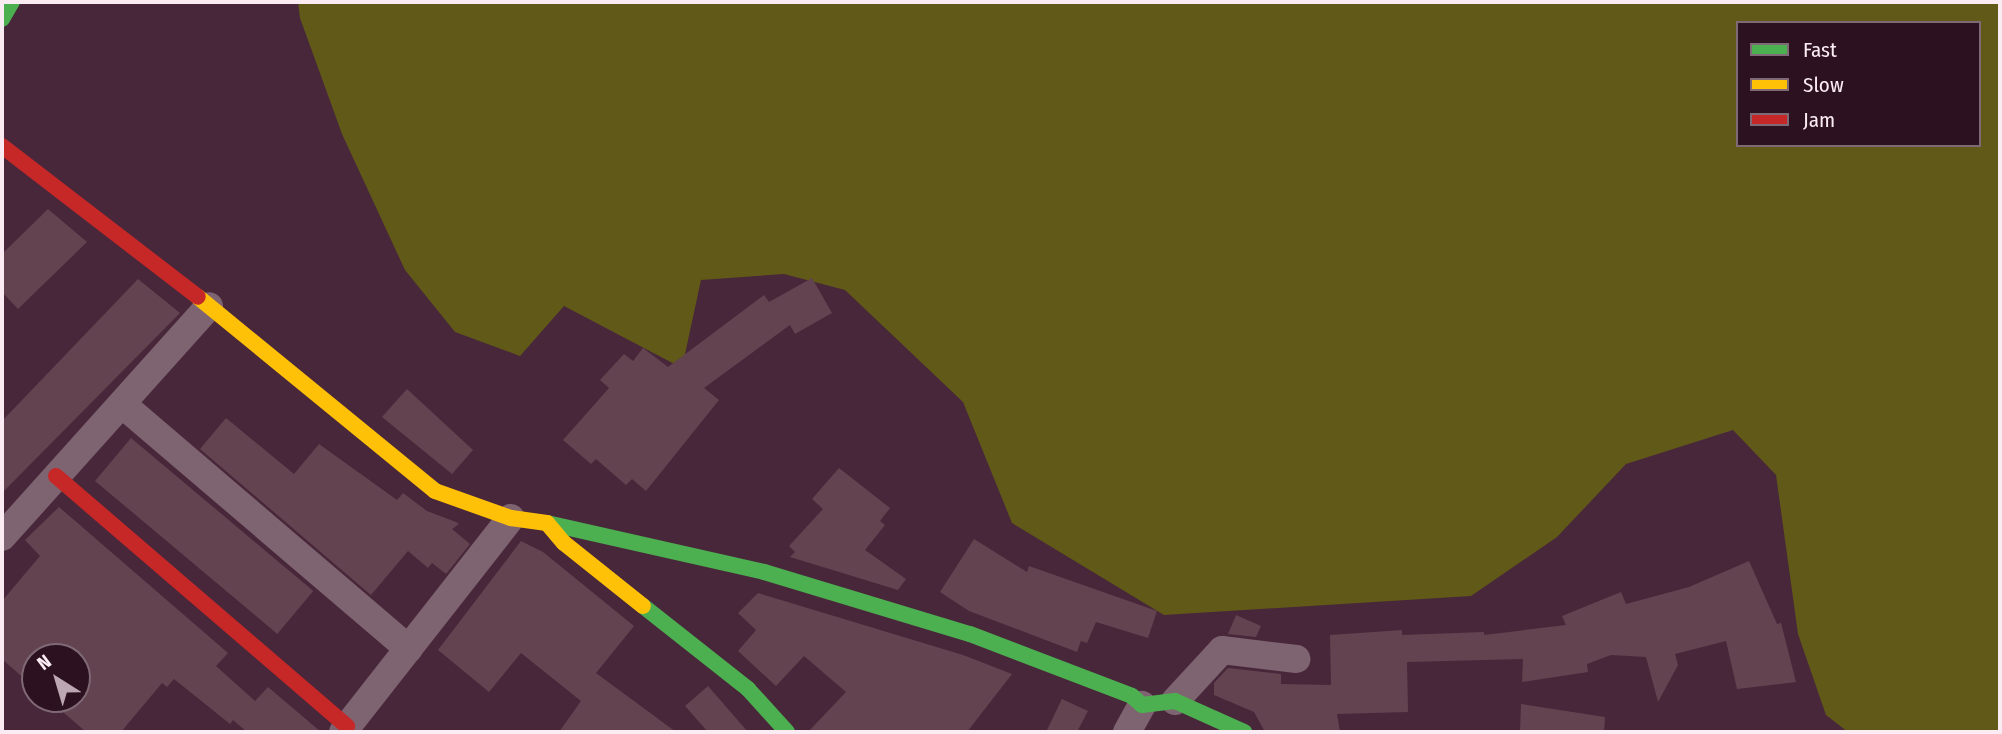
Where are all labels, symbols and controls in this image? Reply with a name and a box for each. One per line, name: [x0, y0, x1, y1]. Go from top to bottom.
legend: [1736, 21, 1981, 147]
text: Fast: [1803, 37, 1837, 63]
text: Slow: [1803, 72, 1844, 98]
text: Jam: [1803, 107, 1835, 133]
north arrow: [21, 643, 91, 713]
text: N: [33, 650, 56, 675]

